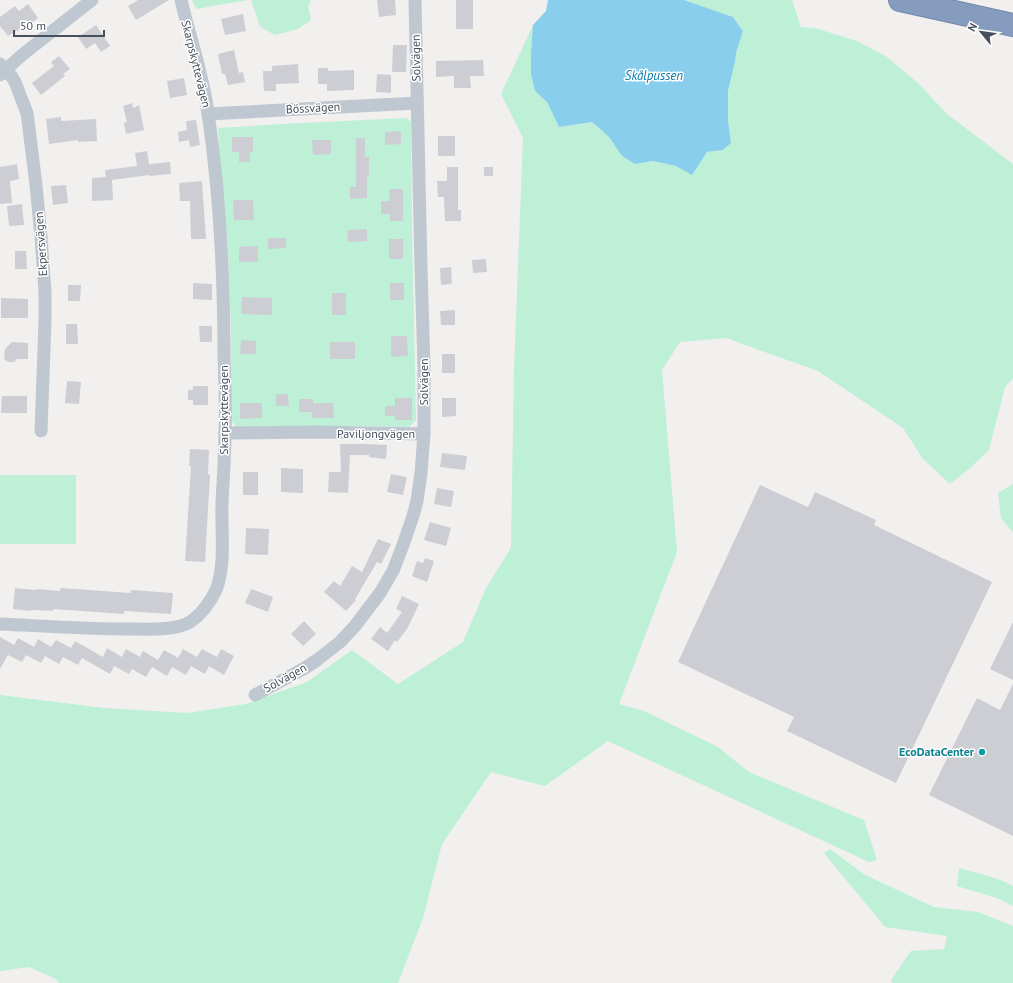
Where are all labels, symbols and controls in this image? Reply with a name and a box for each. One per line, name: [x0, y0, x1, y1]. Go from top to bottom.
scale bar: [14, 12, 104, 38]
north arrow: [961, 12, 1001, 52]
text: 50 m: [20, 18, 46, 33]
street label: Skarpskyttevägen: [178, 19, 215, 109]
text: N: [964, 21, 980, 34]
street label: Solvägen: [408, 34, 423, 82]
water label: Skålpussen: [625, 67, 683, 84]
street label: Bössvägen: [285, 99, 341, 116]
street label: Ekpersvägen: [31, 211, 50, 277]
street label: Solvägen: [416, 358, 431, 406]
street label: Skarpskyttevägen: [216, 365, 231, 455]
street label: Paviljongvägen: [337, 426, 415, 441]
street label: Solvägen: [260, 660, 309, 696]
place label: EcoDataCenter: [899, 744, 975, 759]
marker: EcoDataCenter: [977, 747, 987, 757]

